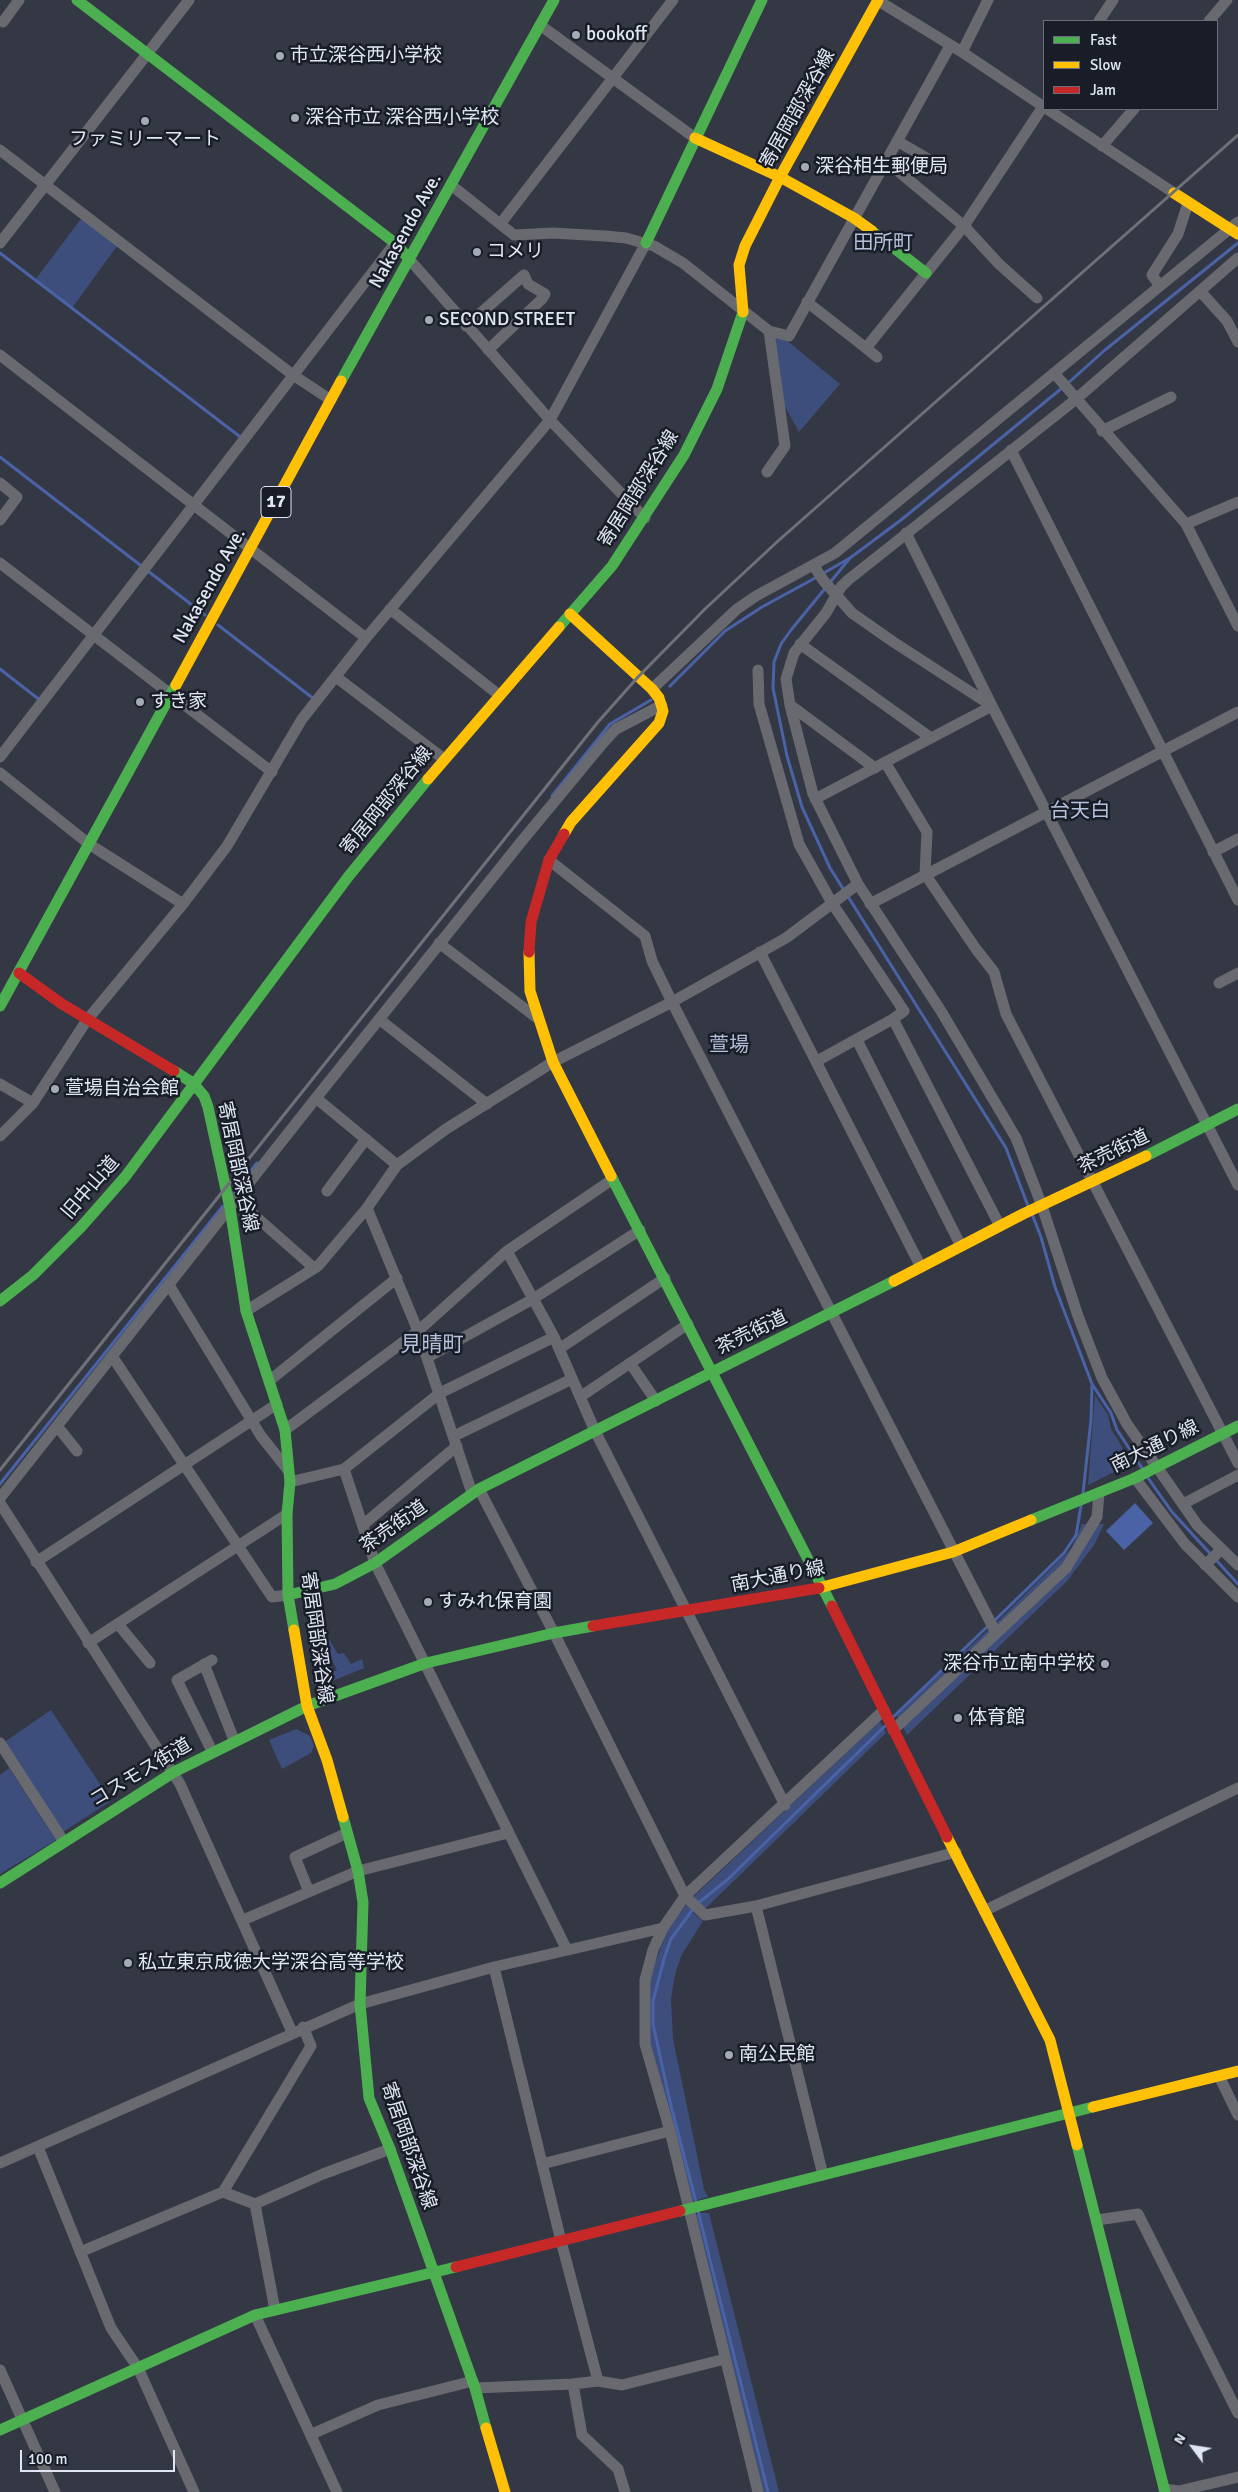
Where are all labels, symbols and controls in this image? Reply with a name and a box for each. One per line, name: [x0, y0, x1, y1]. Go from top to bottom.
legend: [1043, 20, 1218, 110]
place label: bookoff: [586, 24, 647, 46]
marker: bookoff: [570, 29, 582, 41]
text: Fast: [1090, 31, 1117, 49]
place label: 市立深谷西小学校: [290, 45, 442, 67]
street label: 寄居岡部深谷線: [756, 45, 840, 173]
marker: 市立深谷西小学校: [274, 50, 286, 62]
text: Slow: [1090, 56, 1121, 74]
text: Jam: [1090, 81, 1116, 99]
place label: 深谷市立 深谷西小学校: [305, 107, 499, 129]
marker: 深谷市立 深谷西小学校: [289, 112, 301, 124]
marker: ファミリーマート: [139, 115, 151, 127]
place label: ファミリーマート: [69, 129, 221, 151]
place label: 深谷相生郵便局: [815, 156, 948, 178]
marker: 深谷相生郵便局: [799, 161, 811, 173]
street label: Nakasendo Ave.: [365, 169, 447, 293]
district label: 田所町: [853, 232, 913, 256]
place label: コメリ: [487, 241, 544, 263]
marker: コメリ: [471, 246, 483, 258]
place label: SECOND STREET: [439, 309, 575, 331]
marker: SECOND STREET: [423, 314, 435, 326]
street label: 寄居岡部深谷線: [594, 427, 684, 551]
road number: 17: [261, 487, 291, 518]
street label: Nakasendo Ave.: [169, 524, 251, 648]
place label: すき家: [150, 691, 207, 713]
marker: すき家: [134, 696, 146, 708]
street label: 寄居岡部深谷線: [336, 742, 438, 860]
district label: 台天白: [1050, 800, 1110, 824]
district label: 萱場: [709, 1034, 749, 1058]
place label: 萱場自治会館: [65, 1078, 179, 1100]
marker: 萱場自治会館: [49, 1083, 61, 1095]
street label: 寄居岡部深谷線: [212, 1100, 262, 1234]
street label: 茶売街道: [1075, 1125, 1153, 1179]
street label: 旧中山道: [57, 1152, 125, 1224]
street label: 茶売街道: [713, 1306, 791, 1360]
district label: 見晴町: [401, 1332, 463, 1358]
street label: 南大通り線: [1107, 1416, 1203, 1478]
street label: 茶売街道: [356, 1496, 432, 1558]
street label: 南大通り線: [729, 1557, 827, 1597]
street label: 寄居岡部深谷線: [295, 1571, 337, 1705]
place label: すみれ保育園: [438, 1591, 552, 1613]
marker: すみれ保育園: [422, 1596, 434, 1608]
place label: 深谷市立南中学校: [943, 1653, 1095, 1675]
marker: 深谷市立南中学校: [1099, 1658, 1111, 1670]
place label: 体育館: [968, 1707, 1025, 1729]
marker: 体育館: [952, 1712, 964, 1724]
street label: コスモス街道: [86, 1734, 196, 1812]
place label: 私立東京成徳大学深谷高等学校: [138, 1952, 404, 1974]
marker: 私立東京成徳大学深谷高等学校: [122, 1957, 134, 1969]
place label: 南公民館: [739, 2044, 815, 2066]
marker: 南公民館: [723, 2049, 735, 2061]
street label: 寄居岡部深谷線: [376, 2079, 440, 2213]
north arrow: [1168, 2422, 1218, 2472]
text: N: [1170, 2430, 1190, 2448]
scale bar: [22, 2440, 178, 2472]
text: 100 m: [28, 2450, 68, 2468]

